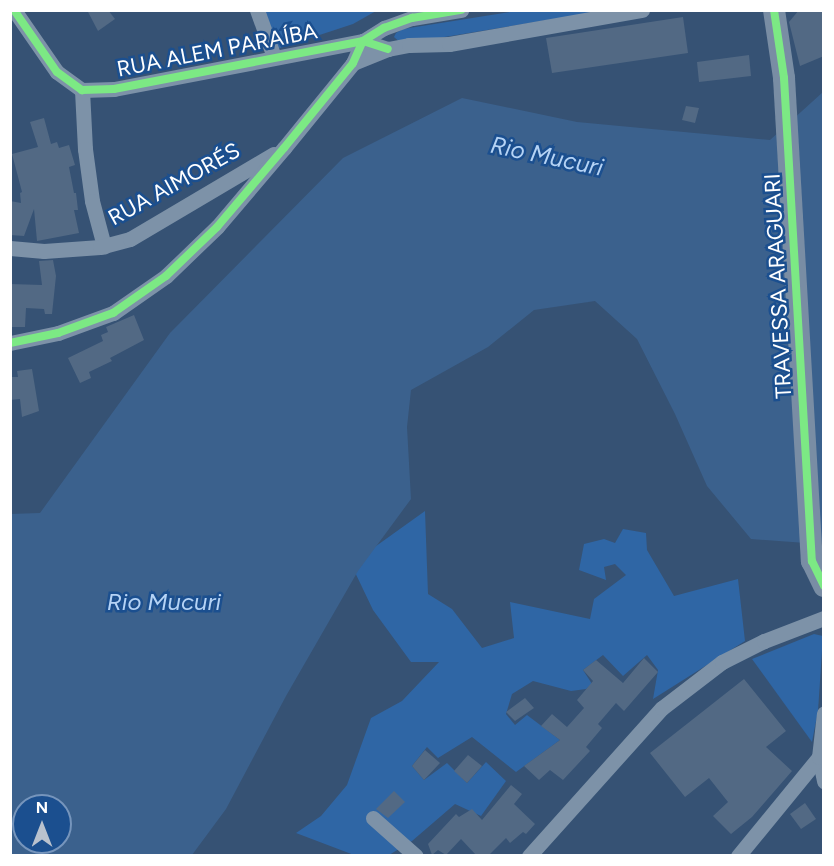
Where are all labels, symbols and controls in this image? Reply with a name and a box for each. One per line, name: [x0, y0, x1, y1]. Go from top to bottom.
street label: RUA ALEM PARAÍBA: [115, 18, 319, 82]
water label: Rio Mucuri: [488, 130, 606, 182]
street label: RUA AIMORÉS: [104, 137, 244, 231]
street label: TRAVESSA ARAGUARI: [759, 173, 797, 399]
water label: Rio Mucuri: [107, 588, 221, 616]
north arrow: [12, 794, 72, 854]
text: N: [36, 798, 48, 817]

